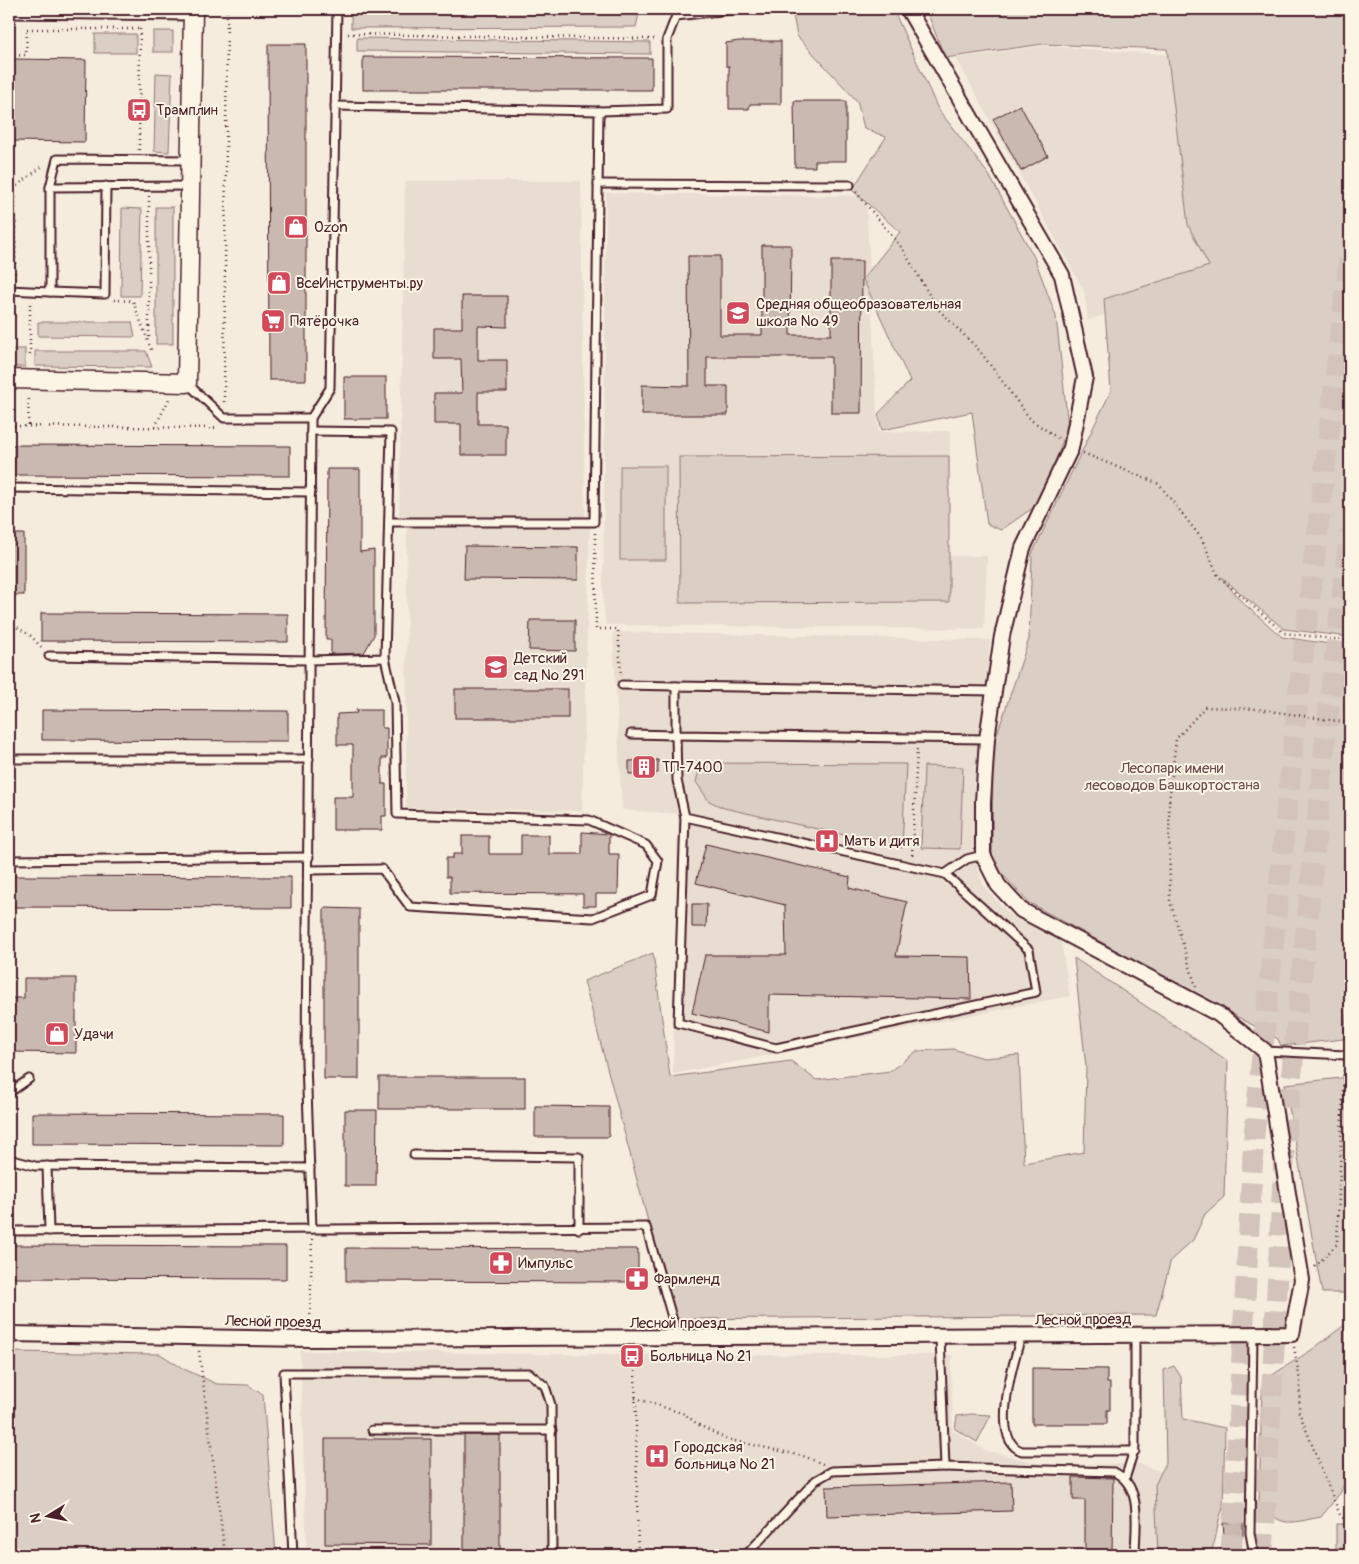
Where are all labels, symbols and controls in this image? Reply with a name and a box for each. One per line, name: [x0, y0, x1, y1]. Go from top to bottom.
bus stop icon: Трамплин: [126, 97, 152, 123]
place label: Трамплин: [156, 101, 218, 120]
shop icon: Ozon: [283, 214, 309, 240]
place label: Ozon: [314, 218, 348, 237]
shop icon: ВсеИнструменты.ру: [266, 270, 292, 296]
place label: ВсеИнструменты.ру: [296, 274, 424, 293]
place label: Средняя общеобразовательная школа № 49: [756, 295, 961, 331]
school or university icon: Средняя общеобразовательная школа № 49: [725, 300, 751, 326]
supermarket icon: Пятёрочка: [260, 308, 286, 334]
place label: Пятёрочка: [290, 312, 359, 331]
place label: Детский сад № 291: [513, 649, 584, 685]
school or university icon: Детский сад № 291: [483, 654, 509, 680]
building icon: ТП-7400: [631, 754, 657, 780]
place label: ТП-7400: [662, 758, 723, 777]
park label: Лесопарк имени лесоводов Башкортостана: [1084, 759, 1260, 795]
hospital icon: Мать и дитя: [814, 828, 840, 854]
place label: Мать и дитя: [844, 832, 920, 851]
shop icon: Удачи: [44, 1021, 70, 1047]
place label: Удачи: [74, 1025, 114, 1044]
pharmacy icon: Импульс: [488, 1250, 514, 1276]
place label: Импульс: [518, 1254, 574, 1273]
pharmacy icon: Фармленд: [624, 1266, 650, 1292]
place label: Фармленд: [654, 1270, 720, 1289]
street label: Лесной проезд: [1034, 1310, 1131, 1330]
street label: Лесной проезд: [224, 1312, 321, 1332]
street label: Лесной проезд: [629, 1314, 726, 1333]
bus stop icon: Больница № 21: [619, 1343, 645, 1369]
place label: Больница № 21: [650, 1347, 751, 1366]
place label: Городская больница № 21: [674, 1438, 775, 1474]
hospital icon: Городская больница № 21: [644, 1443, 670, 1469]
north arrow: [22, 1492, 72, 1542]
text: N: [26, 1512, 45, 1524]

